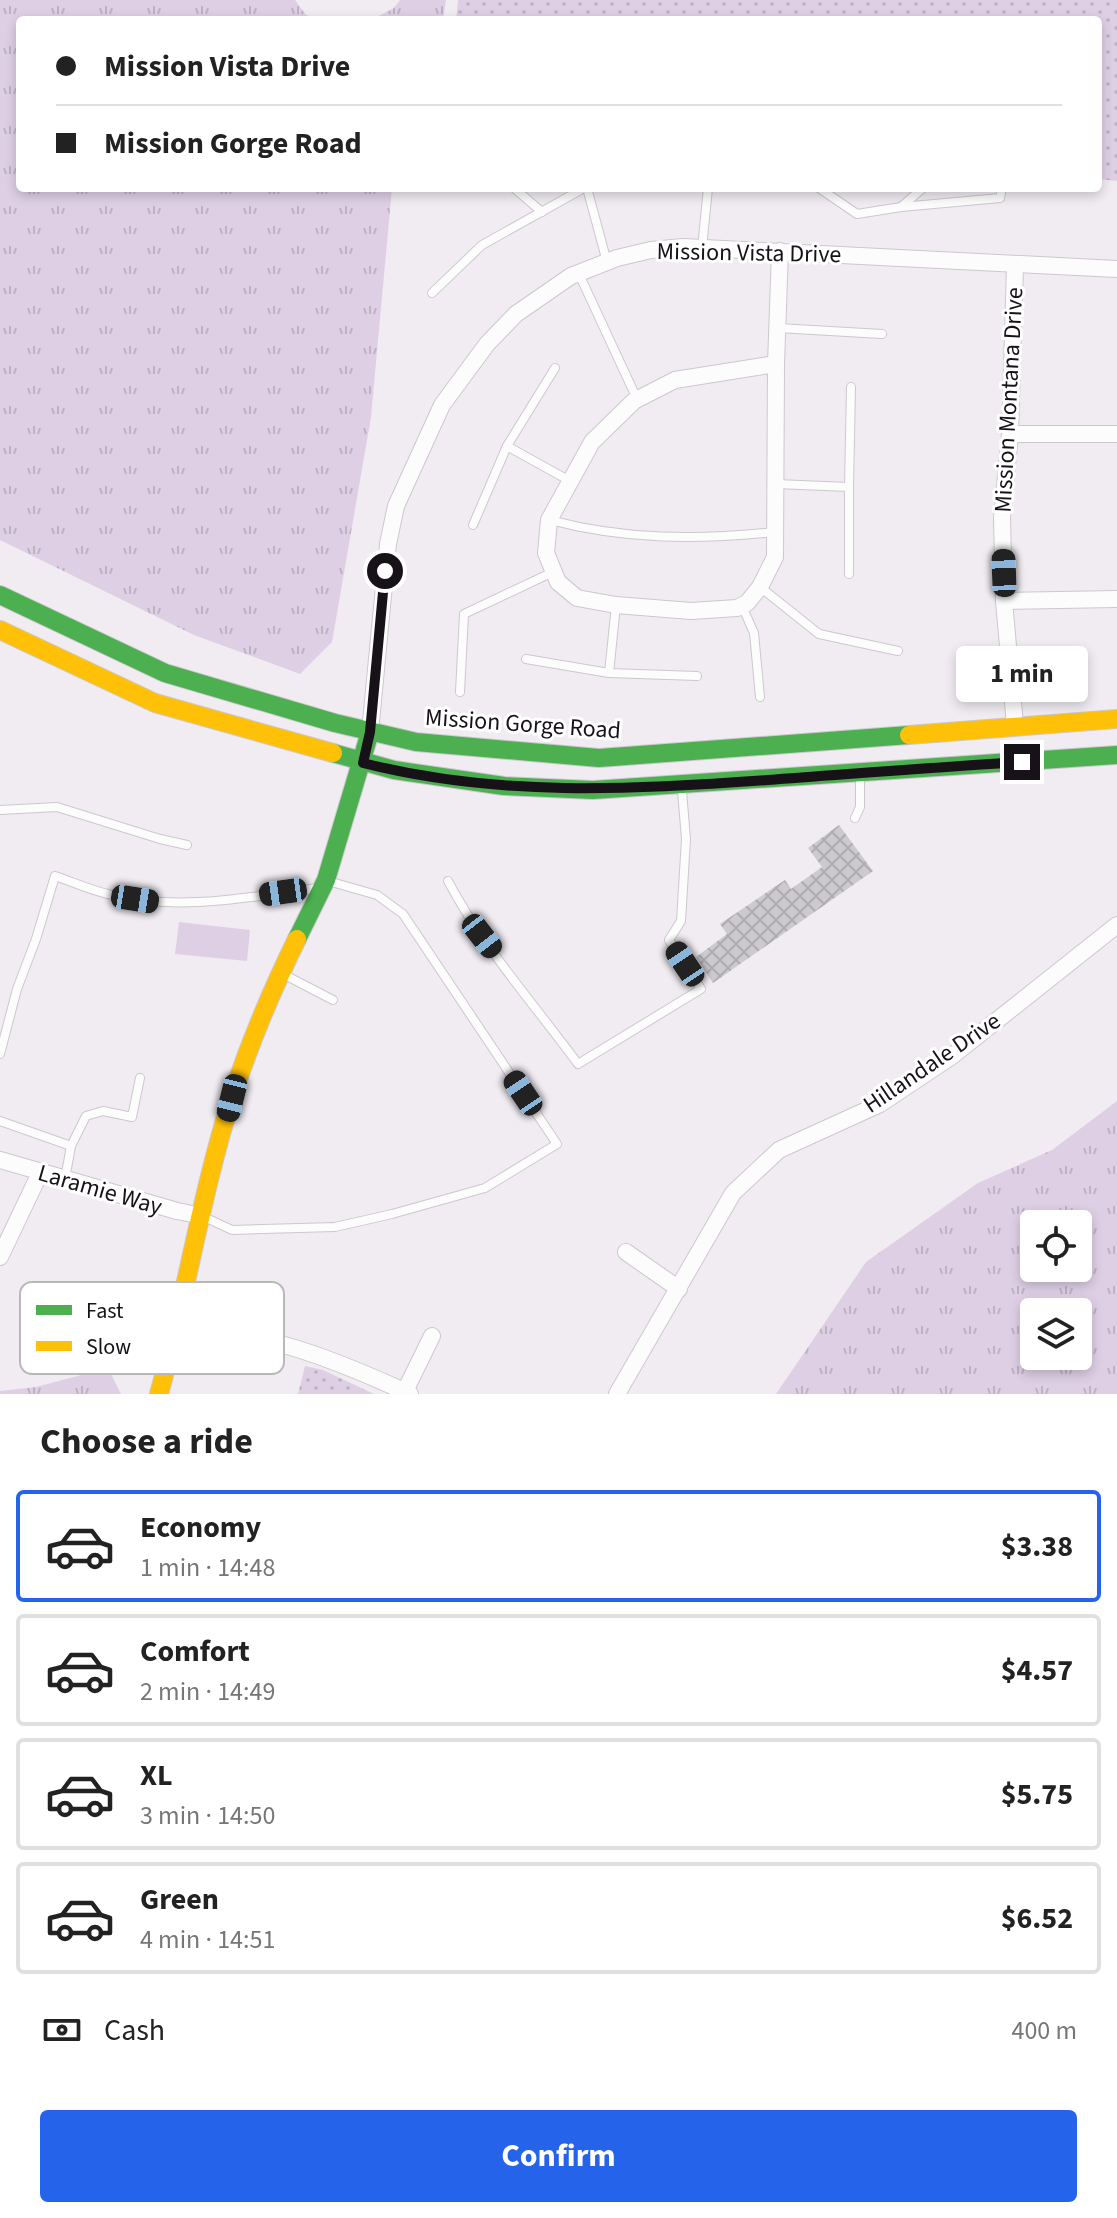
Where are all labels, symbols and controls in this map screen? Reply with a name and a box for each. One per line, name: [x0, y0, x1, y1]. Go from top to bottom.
text: Mission Vista Drive: [104, 45, 350, 88]
text: Mission Gorge Road: [104, 122, 362, 165]
street label: Mission Vista Drive: [656, 234, 842, 272]
street label: Mission Montana Drive: [986, 286, 1032, 514]
car: [991, 549, 1017, 597]
route start: [367, 553, 403, 589]
callout: 1 min: [956, 646, 1088, 702]
text: 1 min: [990, 655, 1054, 692]
street label: Mission Gorge Road: [424, 700, 622, 748]
route end: [1004, 744, 1040, 780]
car: [258, 877, 308, 907]
car: [109, 883, 161, 915]
car: [458, 910, 506, 962]
car: [662, 937, 708, 991]
street label: Hillandale Drive: [856, 1004, 1008, 1122]
car: [500, 1066, 546, 1120]
car: [215, 1072, 249, 1124]
street label: Laramie Way: [34, 1156, 166, 1224]
map controls: [1020, 1210, 1092, 1370]
button: locate: [1020, 1210, 1092, 1282]
legend: [20, 1282, 284, 1374]
text: Fast: [86, 1295, 124, 1327]
button: layers: [1020, 1298, 1092, 1370]
text: Slow: [86, 1331, 131, 1363]
text: Choose a ride: [40, 1416, 253, 1467]
text: Economy: [140, 1506, 261, 1549]
icon: car: [44, 1510, 116, 1582]
text: $3.38: [1001, 1525, 1073, 1568]
text: 1 min · 14:48: [140, 1549, 275, 1586]
text: Comfort: [140, 1630, 250, 1673]
icon: car: [44, 1634, 116, 1706]
text: $4.57: [1001, 1649, 1073, 1692]
text: 2 min · 14:49: [140, 1673, 275, 1710]
text: XL: [140, 1754, 173, 1797]
icon: car: [44, 1758, 116, 1830]
text: $5.75: [1001, 1773, 1073, 1816]
text: 3 min · 14:50: [140, 1797, 275, 1834]
text: Green: [140, 1878, 219, 1921]
icon: car: [44, 1882, 116, 1954]
text: $6.52: [1001, 1897, 1073, 1940]
text: 4 min · 14:51: [140, 1921, 275, 1958]
icon: cash: [40, 2008, 84, 2052]
text: Cash: [104, 2009, 165, 2052]
text: 400 m: [1011, 2012, 1077, 2049]
button: Confirm: [40, 2110, 1077, 2202]

